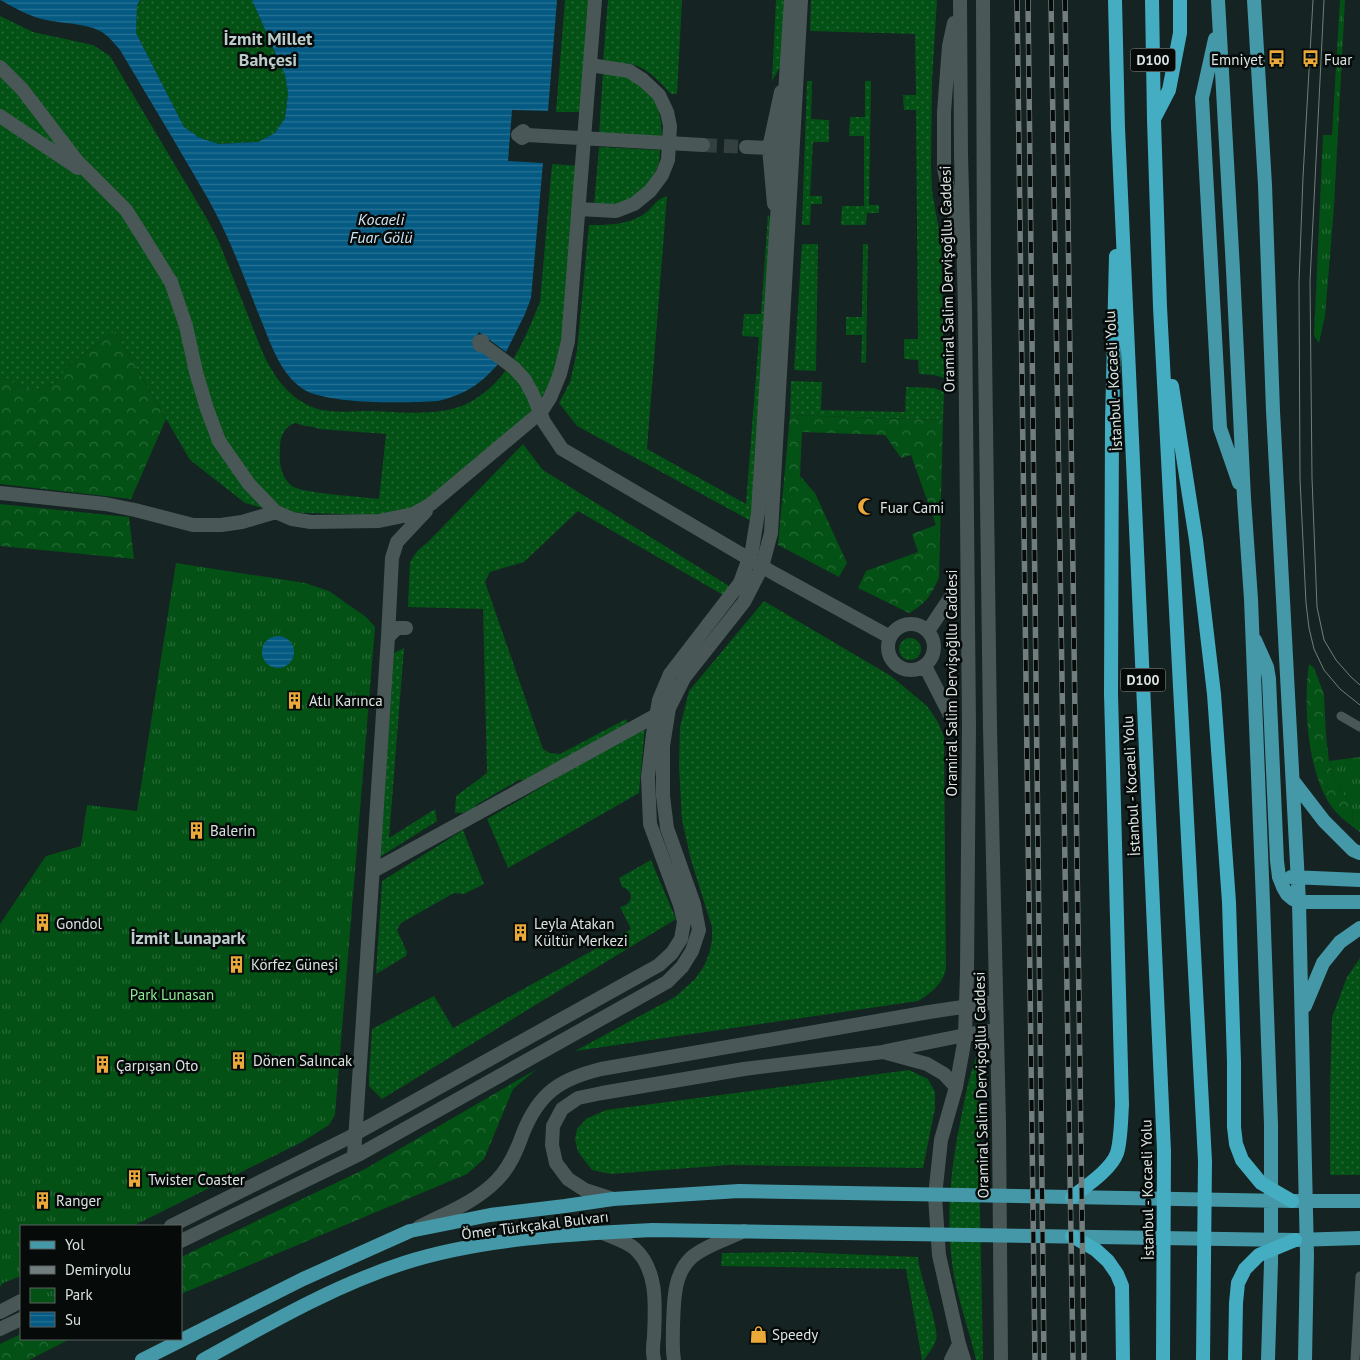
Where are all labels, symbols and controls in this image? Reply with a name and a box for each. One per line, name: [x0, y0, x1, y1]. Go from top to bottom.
district label: İzmit Millet Bahçesi: [224, 27, 313, 71]
road number: D100: [1130, 48, 1176, 72]
bus stop icon: Emniyet: [1267, 49, 1287, 69]
bus stop icon: Fuar: [1300, 49, 1320, 69]
place label: Emniyet: [1211, 50, 1263, 69]
place label: Fuar: [1324, 50, 1352, 69]
street label: Oramiral Salim Dervişoğllu Caddesi: [936, 165, 958, 393]
water label: Kocaeli Fuar Gölü: [349, 209, 413, 247]
street label: İstanbul - Kocaeli Yolu: [1100, 310, 1126, 452]
mosque icon: Fuar Cami: [856, 497, 876, 517]
place label: Fuar Cami: [880, 498, 944, 517]
street label: Oramiral Salim Dervişoğllu Caddesi: [942, 570, 961, 796]
road number: D100: [1120, 668, 1166, 692]
building icon: Atlı Karınca: [285, 690, 305, 710]
place label: Atlı Karınca: [309, 691, 383, 710]
street label: İstanbul - Kocaeli Yolu: [1118, 715, 1144, 857]
building icon: Balerin: [186, 820, 206, 840]
place label: Balerin: [210, 821, 256, 840]
building icon: Gondol: [32, 913, 52, 933]
place label: Gondol: [56, 914, 103, 933]
place label: Leyla Atakan Kültür Merkezi: [534, 914, 628, 950]
building icon: Leyla Atakan Kültür Merkezi: [510, 922, 530, 942]
district label: İzmit Lunapark: [130, 926, 246, 949]
building icon: Körfez Güneşi: [227, 954, 247, 974]
place label: Körfez Güneşi: [251, 955, 338, 974]
street label: Oramiral Salim Dervişoğllu Caddesi: [970, 971, 992, 1199]
park label: Park Lunasan: [130, 985, 214, 1004]
building icon: Dönen Salıncak: [229, 1050, 249, 1070]
place label: Dönen Salıncak: [253, 1051, 353, 1070]
building icon: Çarpışan Oto: [92, 1055, 112, 1075]
place label: Çarpışan Oto: [116, 1056, 198, 1075]
street label: İstanbul - Kocaeli Yolu: [1136, 1119, 1158, 1261]
building icon: Twister Coaster: [124, 1169, 144, 1189]
place label: Twister Coaster: [148, 1170, 245, 1189]
building icon: Ranger: [32, 1190, 52, 1210]
place label: Ranger: [56, 1191, 101, 1210]
street label: Ömer Türkçakal Bulvarı: [460, 1207, 610, 1243]
legend: [20, 1225, 182, 1340]
text: Yol: [65, 1235, 85, 1254]
text: Demiryolu: [65, 1260, 131, 1279]
text: Park: [65, 1285, 93, 1304]
text: Su: [65, 1310, 81, 1329]
shop icon: Speedy: [748, 1324, 768, 1344]
place label: Speedy: [772, 1325, 818, 1344]

